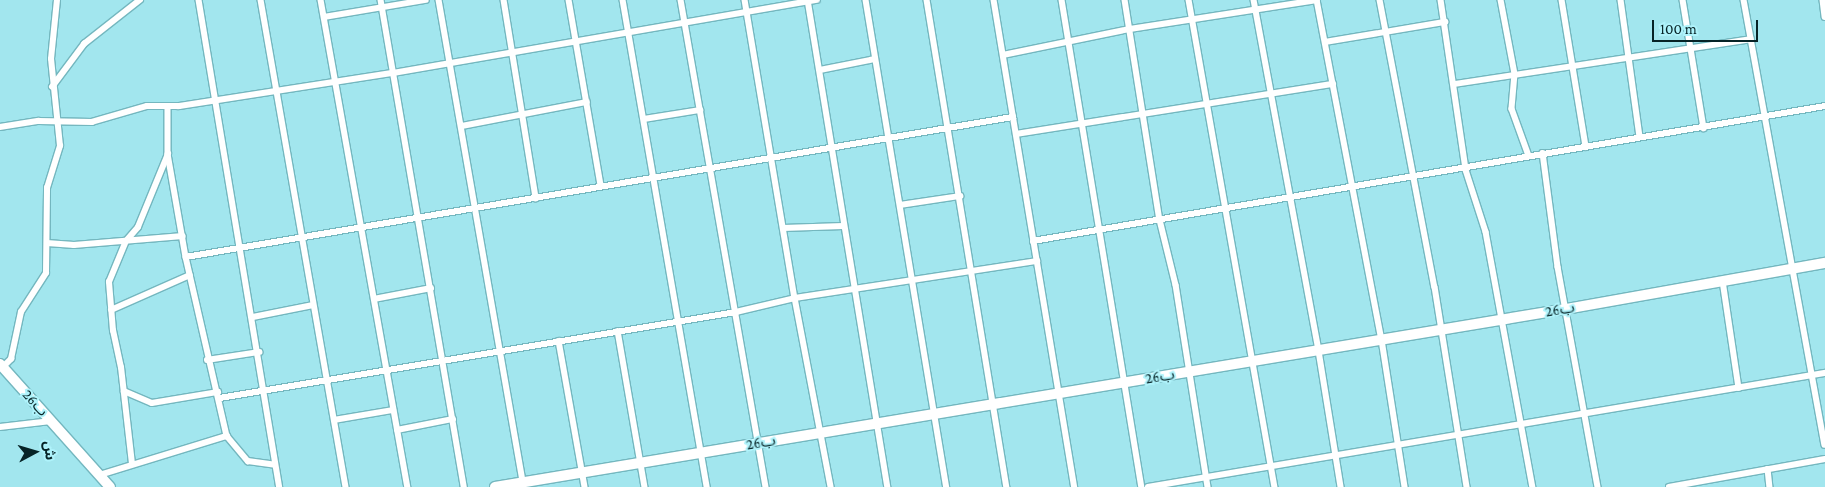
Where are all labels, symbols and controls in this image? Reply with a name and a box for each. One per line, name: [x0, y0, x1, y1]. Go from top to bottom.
scale bar: [1655, 10, 1761, 42]
text: 100 m: [1660, 21, 1697, 37]
street label: 26ب: [1544, 299, 1576, 321]
street label: 26ب: [1144, 366, 1176, 388]
street label: 26ب: [18, 386, 52, 420]
north arrow: [10, 427, 60, 477]
street label: 26ب: [745, 432, 777, 454]
text: ش: [41, 440, 59, 461]

